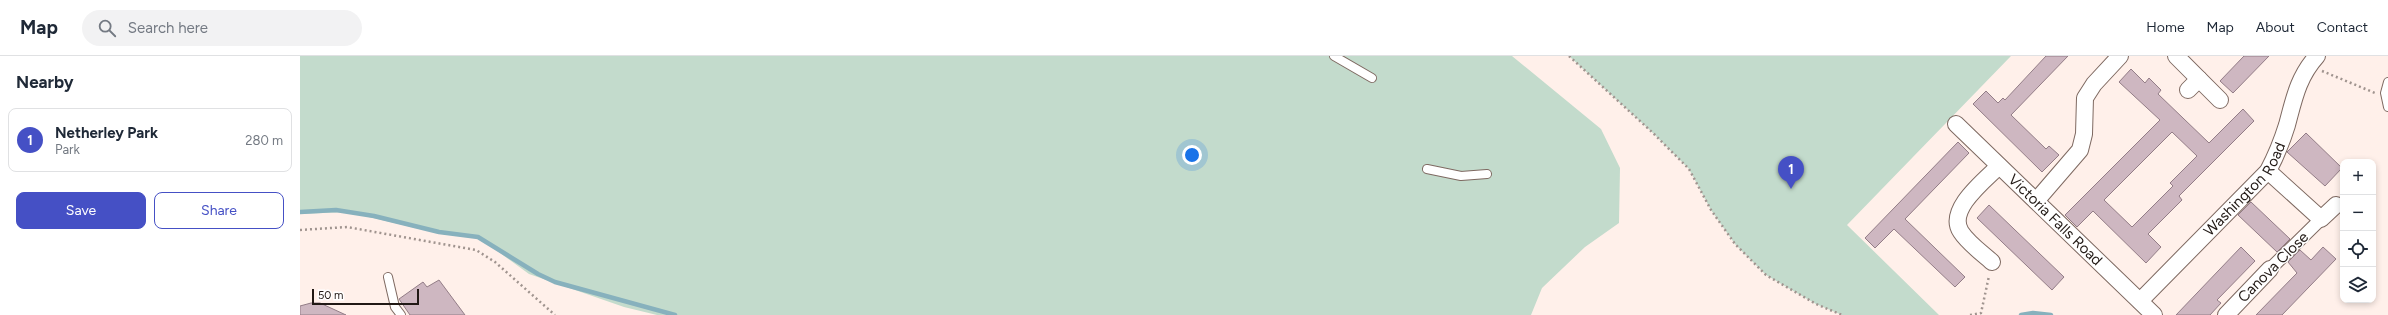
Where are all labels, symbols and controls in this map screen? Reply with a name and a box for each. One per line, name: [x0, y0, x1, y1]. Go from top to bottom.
search box: [82, 10, 362, 46]
text: Map: [20, 16, 58, 39]
icon: search: [96, 17, 118, 39]
text: Search here: [128, 19, 208, 37]
text: Home: [2146, 19, 2185, 36]
text: Map: [2207, 19, 2234, 36]
text: About: [2256, 19, 2295, 36]
text: Contact: [2317, 19, 2368, 36]
text: Nearby: [16, 72, 74, 92]
text: Netherley Park: [55, 124, 158, 142]
text: 1: [27, 133, 33, 148]
text: 280 m: [245, 133, 283, 148]
street label: Washington Road: [2200, 140, 2289, 240]
text: Park: [55, 142, 80, 157]
your location: [1182, 145, 1202, 165]
pin: 1: [1778, 156, 1804, 189]
map controls: [2340, 159, 2376, 303]
button: +: [2340, 159, 2376, 195]
street label: Victoria Falls Road: [2004, 170, 2106, 269]
button: Save: [16, 192, 146, 229]
button: Share: [154, 192, 284, 229]
button: −: [2340, 195, 2376, 231]
street label: Canova Close: [2234, 228, 2312, 306]
button: locate: [2340, 231, 2376, 267]
button: layers: [2340, 267, 2376, 303]
scale bar: [312, 287, 419, 306]
text: 50 m: [318, 289, 343, 302]

